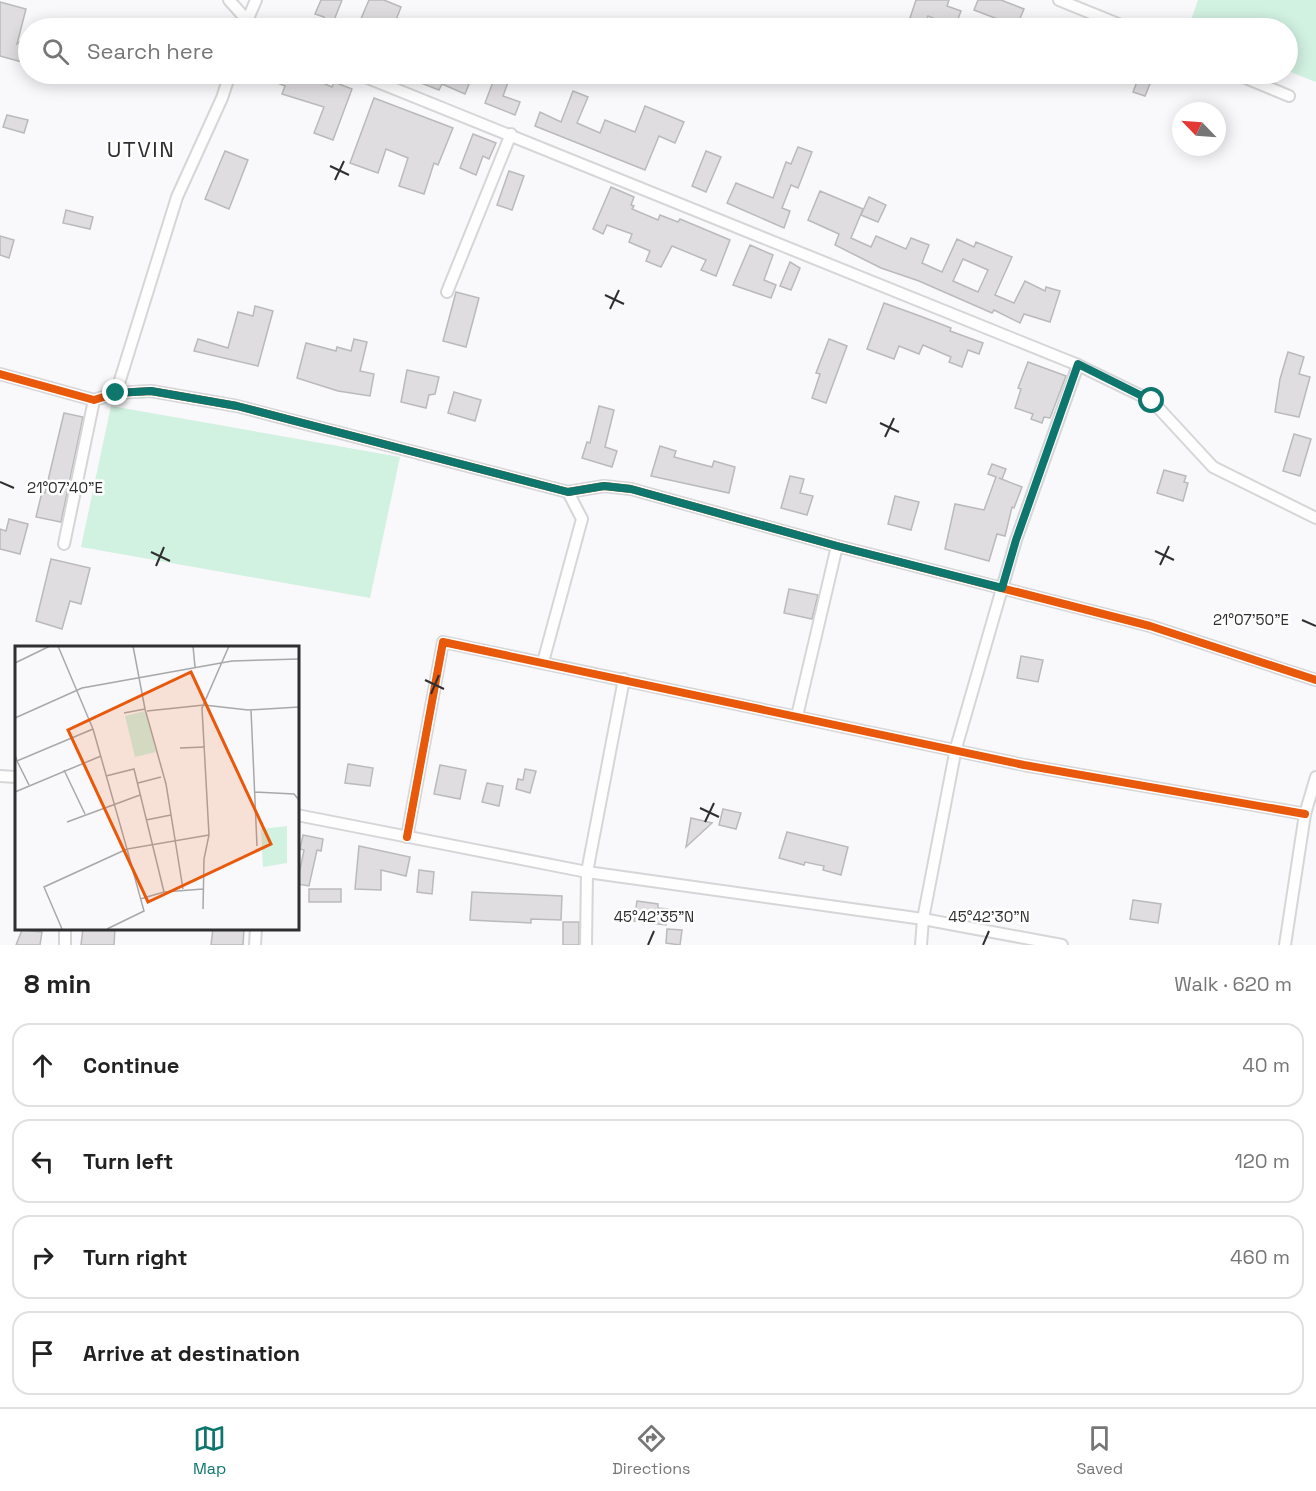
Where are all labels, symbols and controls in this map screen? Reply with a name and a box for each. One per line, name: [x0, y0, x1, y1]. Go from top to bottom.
search box: [18, 18, 1298, 84]
icon: search: [39, 35, 72, 68]
text: Search here: [87, 37, 214, 65]
north arrow: [1172, 102, 1226, 156]
district label: UTVIN: [107, 135, 175, 163]
route end: [102, 379, 128, 405]
route start: [1138, 387, 1164, 413]
text: 21°07'40"E: [27, 478, 103, 497]
text: 21°07'50"E: [1213, 610, 1289, 629]
inset map: [15, 646, 298, 930]
text: 45°42'35"N: [614, 907, 694, 926]
text: 45°42'30"N: [948, 907, 1030, 926]
text: 8 min: [24, 967, 91, 1001]
text: Walk · 620 m: [1174, 971, 1292, 997]
icon: ahead: [26, 1049, 59, 1082]
text: Continue: [83, 1051, 179, 1079]
text: 40 m: [1242, 1052, 1290, 1078]
icon: left: [26, 1145, 59, 1178]
text: Turn left: [83, 1147, 173, 1175]
text: 120 m: [1234, 1148, 1290, 1174]
icon: right: [26, 1241, 59, 1274]
text: Turn right: [83, 1243, 188, 1271]
text: 460 m: [1230, 1244, 1290, 1270]
icon: arrive: [26, 1337, 59, 1370]
text: Arrive at destination: [83, 1339, 300, 1367]
tab: Map: [193, 1422, 226, 1479]
tab: Directions: [612, 1422, 691, 1479]
tab: Saved: [1076, 1422, 1123, 1479]

